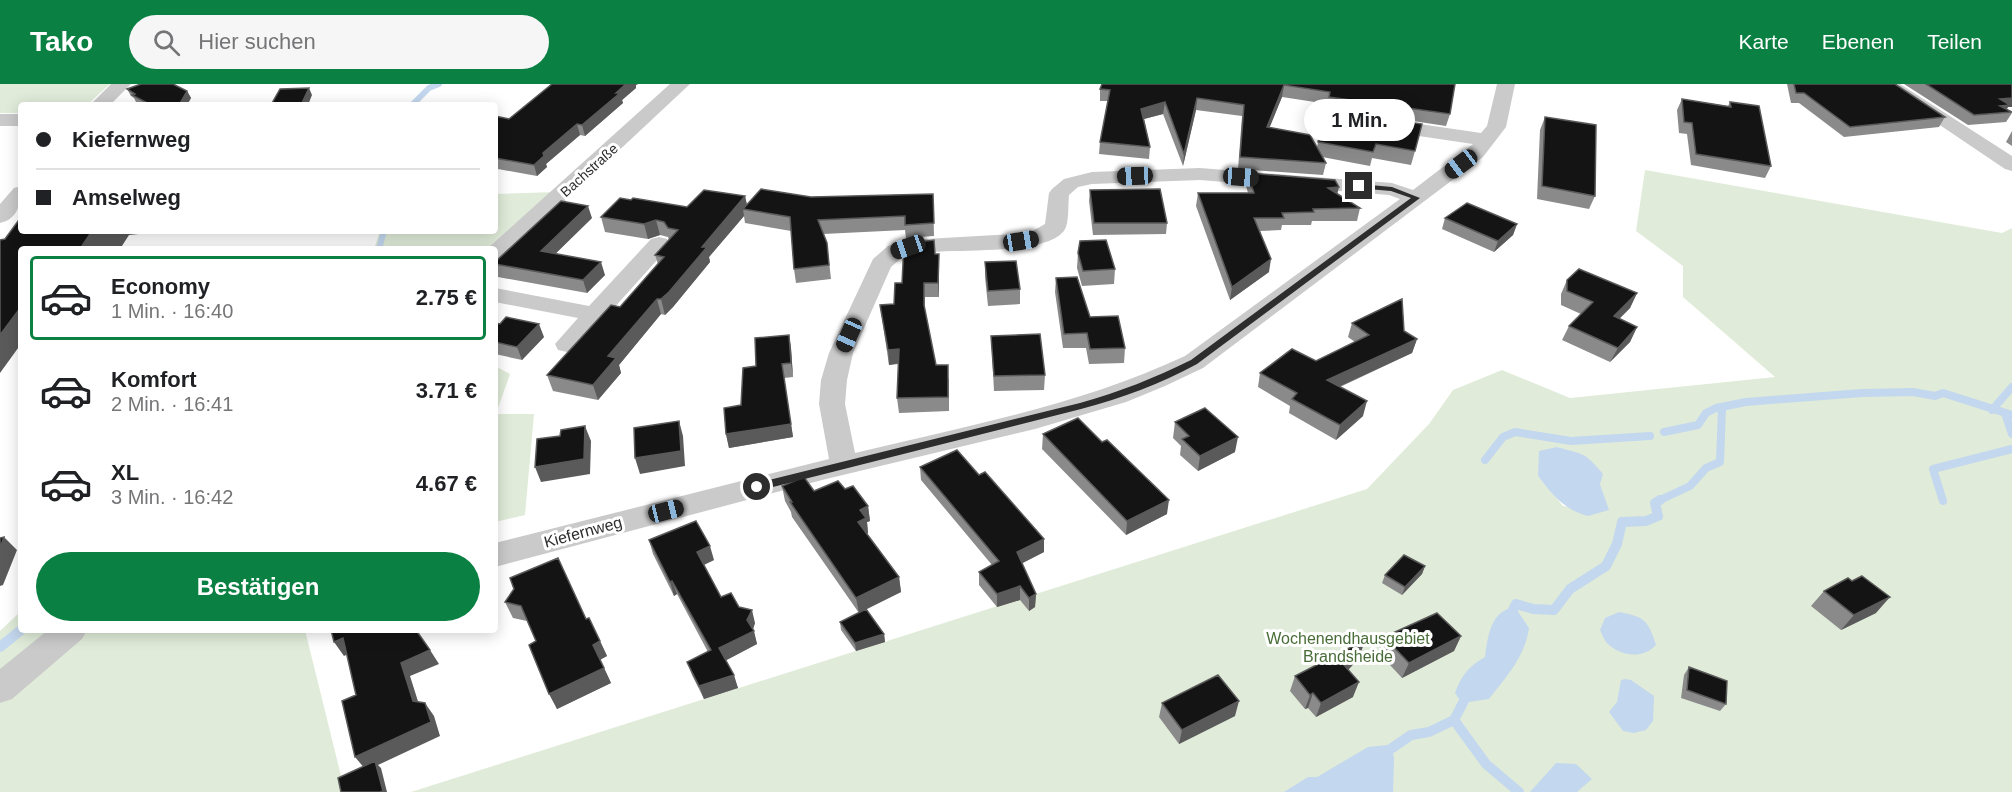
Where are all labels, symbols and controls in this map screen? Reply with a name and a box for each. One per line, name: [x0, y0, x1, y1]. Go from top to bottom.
search box: [129, 15, 549, 69]
text: Tako: [30, 26, 93, 57]
icon: search: [150, 26, 183, 59]
text: Hier suchen: [198, 29, 316, 54]
text: Karte: [1739, 30, 1789, 53]
text: Ebenen: [1822, 30, 1894, 53]
text: Teilen: [1927, 30, 1982, 53]
callout: 1 Min.: [1304, 99, 1414, 141]
text: 1 Min.: [1331, 109, 1388, 131]
text: Kiefernweg: [72, 127, 191, 152]
street label: Bachstraße: [557, 140, 621, 200]
car: [1441, 146, 1481, 182]
car: [1117, 166, 1153, 186]
car: [1222, 167, 1260, 187]
route end: [1345, 172, 1372, 199]
text: Amselweg: [72, 185, 181, 210]
car: [1002, 229, 1040, 253]
car: [888, 233, 928, 261]
icon: car: [39, 271, 93, 325]
text: Economy: [111, 274, 210, 299]
text: 2.75 €: [416, 285, 477, 310]
text: 1 Min. · 16:40: [111, 300, 233, 322]
car: [833, 315, 865, 355]
icon: car: [39, 364, 93, 418]
text: Komfort: [111, 367, 197, 392]
text: 3.71 €: [416, 378, 477, 403]
text: 2 Min. · 16:41: [111, 393, 233, 415]
icon: car: [39, 457, 93, 511]
text: XL: [111, 460, 139, 485]
text: 4.67 €: [416, 471, 477, 496]
route start: [743, 473, 770, 500]
text: 3 Min. · 16:42: [111, 486, 233, 508]
car: [646, 498, 686, 524]
street label: Kiefernweg: [542, 513, 624, 551]
button: Bestätigen: [36, 552, 480, 621]
park label: Wochenendhausgebiet Brandsheide: [1266, 630, 1430, 665]

